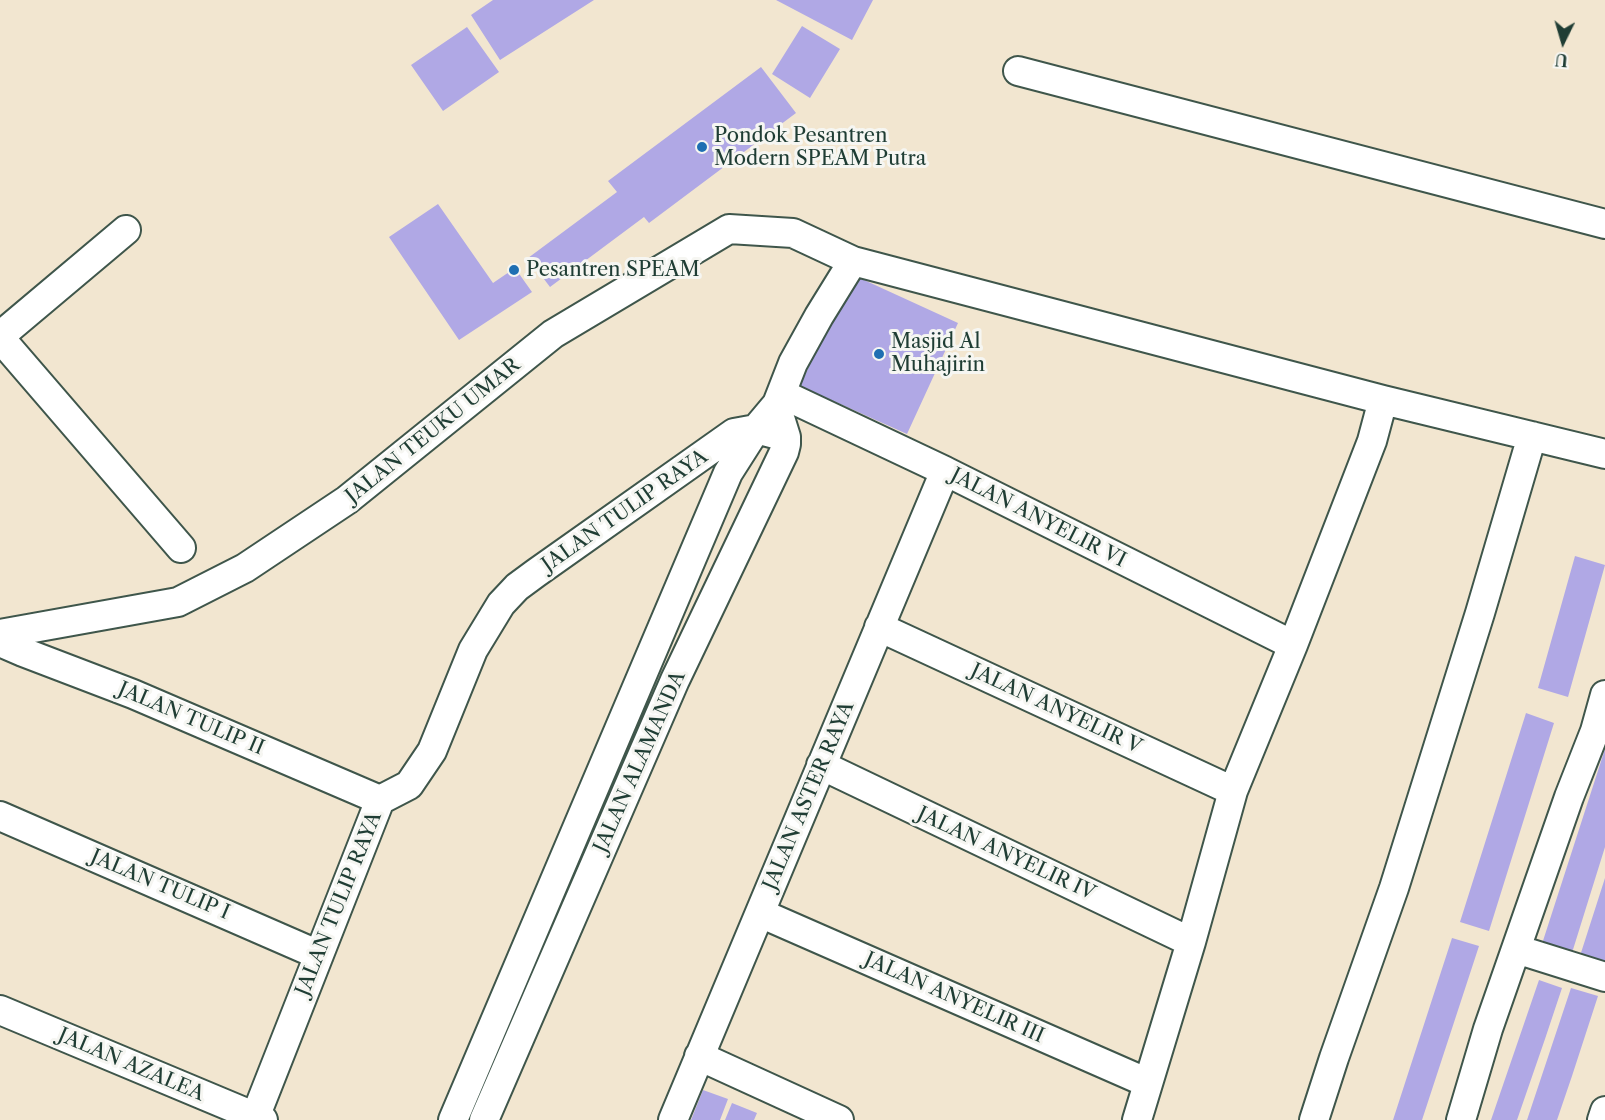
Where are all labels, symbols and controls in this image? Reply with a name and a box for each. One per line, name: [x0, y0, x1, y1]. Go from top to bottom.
north arrow: [1533, 12, 1593, 72]
text: U: [1554, 49, 1569, 70]
place label: Pondok Pesantren Modern SPEAM Putra: [714, 124, 926, 171]
marker: Pondok Pesantren Modern SPEAM Putra: [695, 140, 709, 154]
place label: Pesantren SPEAM: [526, 258, 700, 282]
marker: Pesantren SPEAM: [507, 263, 521, 277]
place label: Masjid Al Muhajirin: [891, 330, 985, 377]
marker: Masjid Al Muhajirin: [872, 347, 886, 361]
street label: JALAN TEUKU UMAR: [341, 353, 525, 509]
street label: JALAN TULIP RAYA: [538, 445, 712, 577]
street label: JALAN ANYELIR VI: [946, 463, 1130, 573]
street label: JALAN ANYELIR V: [967, 659, 1145, 759]
street label: JALAN ALAMANDA: [589, 667, 691, 857]
street label: JALAN TULIP II: [114, 677, 268, 761]
street label: JALAN ASTER RAYA: [758, 698, 860, 894]
street label: JALAN ANYELIR IV: [913, 802, 1099, 906]
street label: JALAN TULIP RAYA: [291, 808, 387, 1000]
street label: JALAN TULIP I: [87, 845, 233, 925]
street label: JALAN ANYELIR III: [860, 948, 1048, 1048]
street label: JALAN AZALEA: [54, 1023, 208, 1107]

